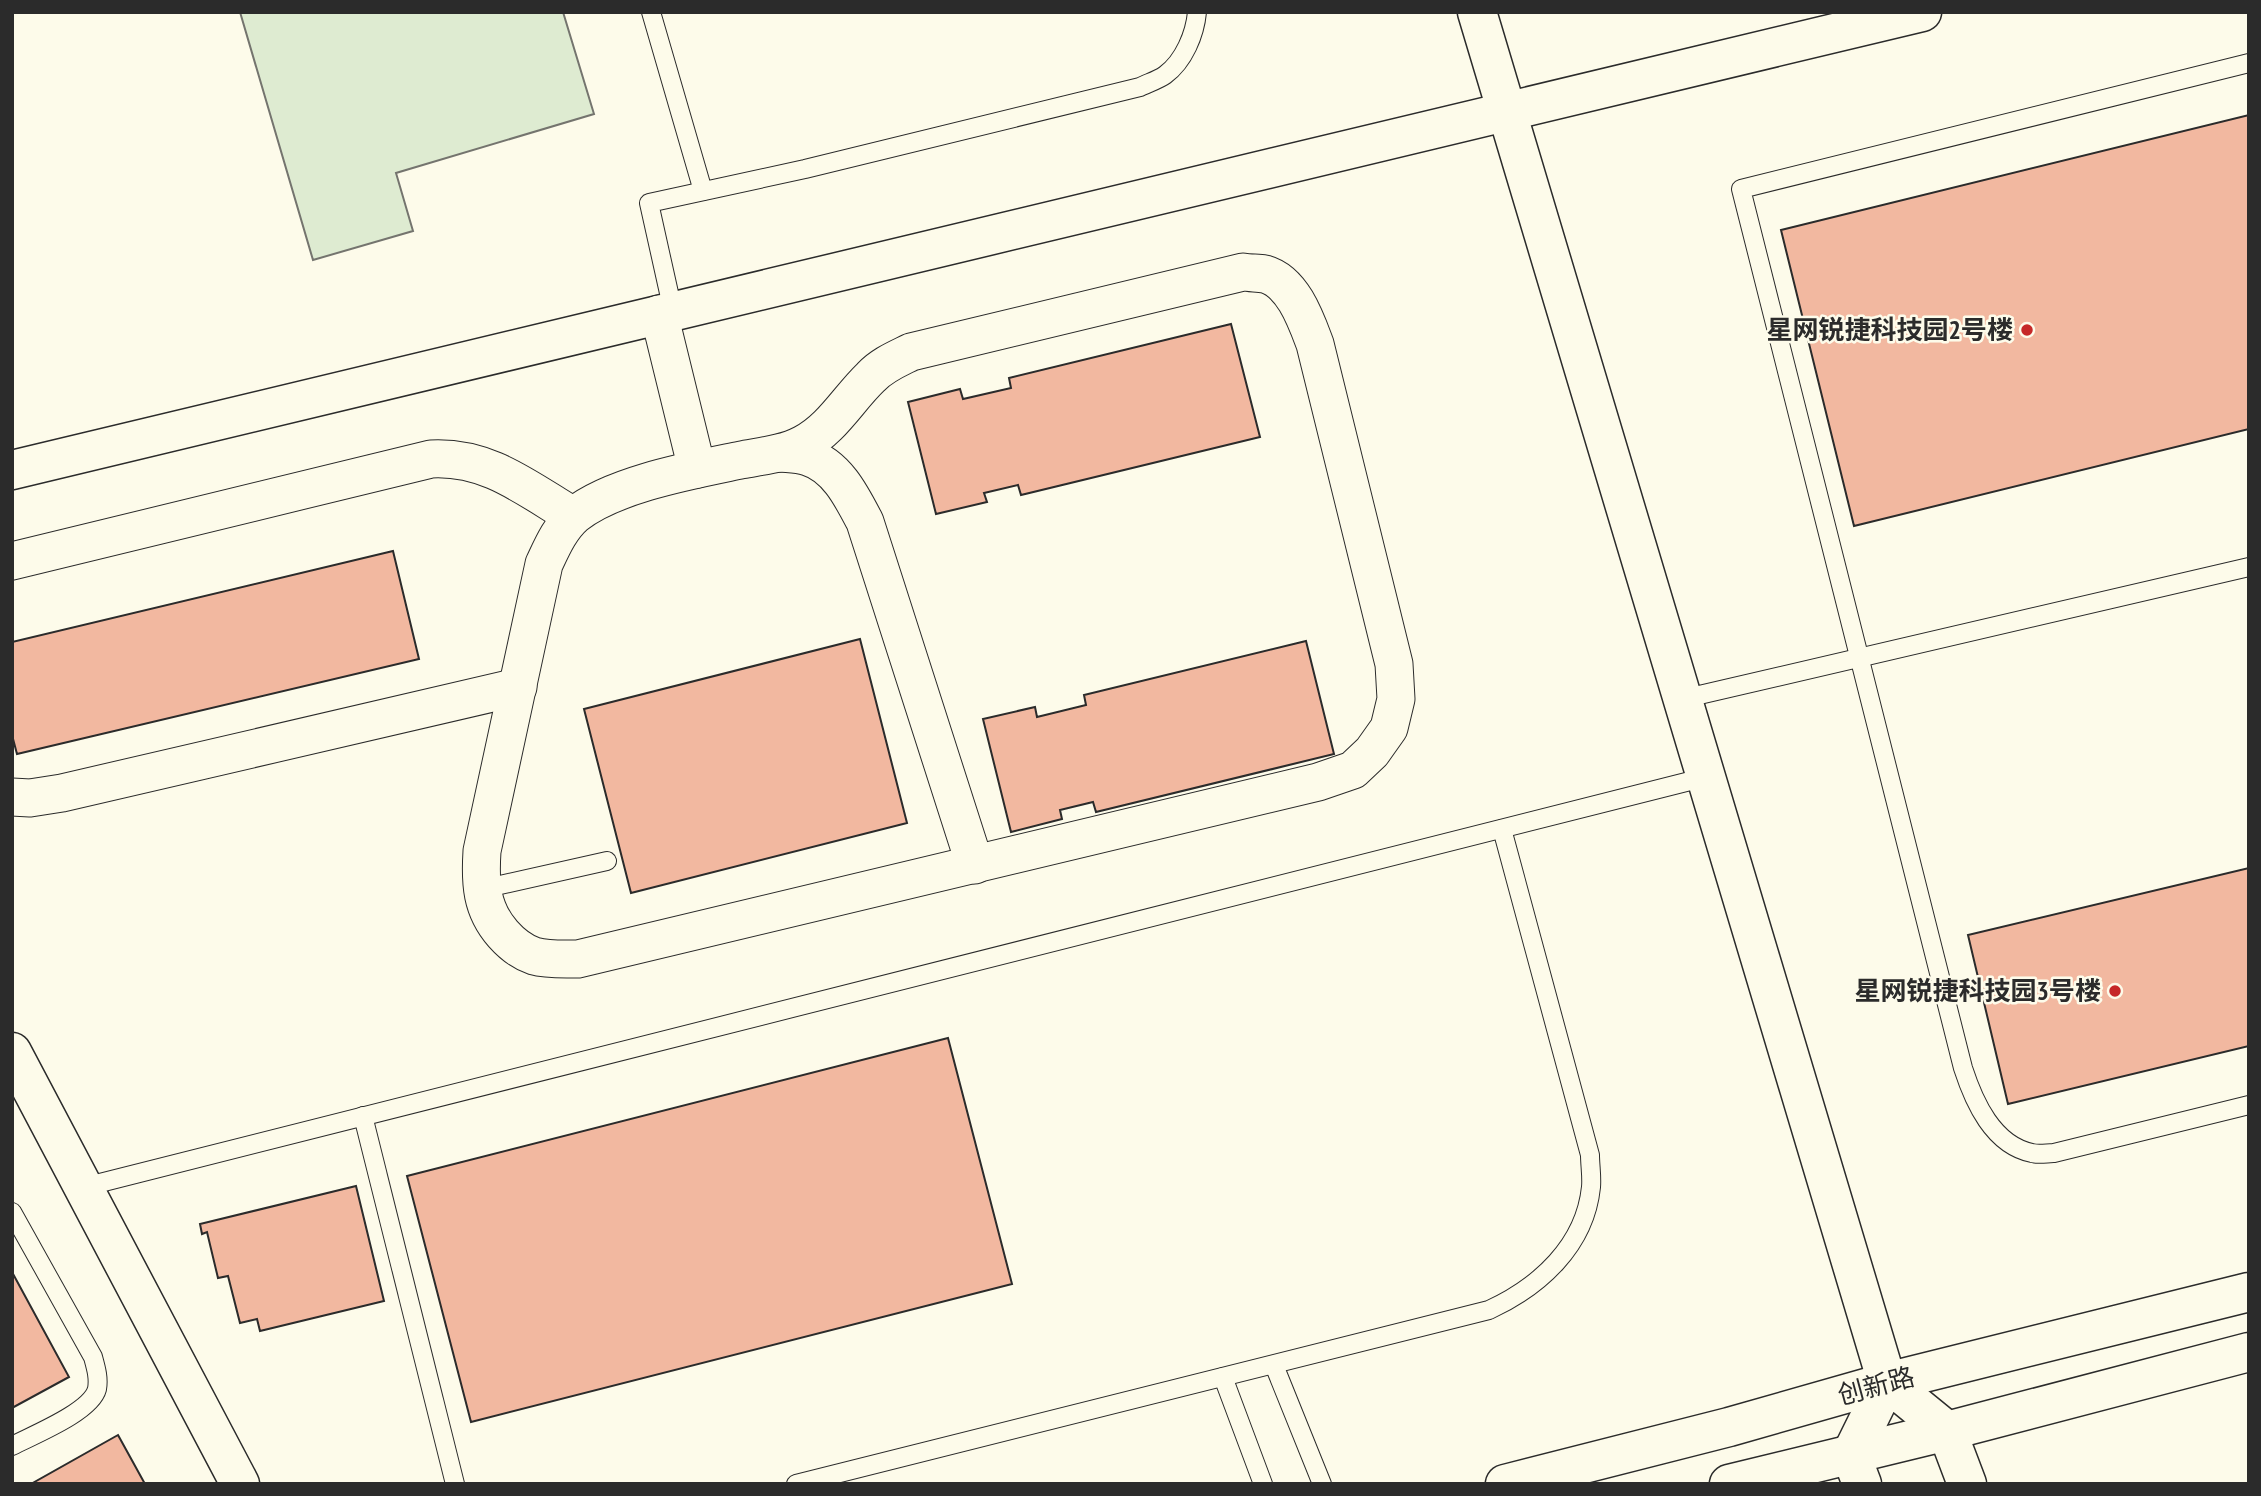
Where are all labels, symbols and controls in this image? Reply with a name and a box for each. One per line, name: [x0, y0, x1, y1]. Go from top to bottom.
place label: 星网锐捷科技园2号楼: [1767, 313, 2013, 346]
marker: 星网锐捷科技园2号楼: [2019, 322, 2035, 338]
place label: 星网锐捷科技园3号楼: [1855, 974, 2101, 1007]
marker: 星网锐捷科技园3号楼: [2107, 983, 2123, 999]
street label: 创新路: [1834, 1359, 1918, 1412]

